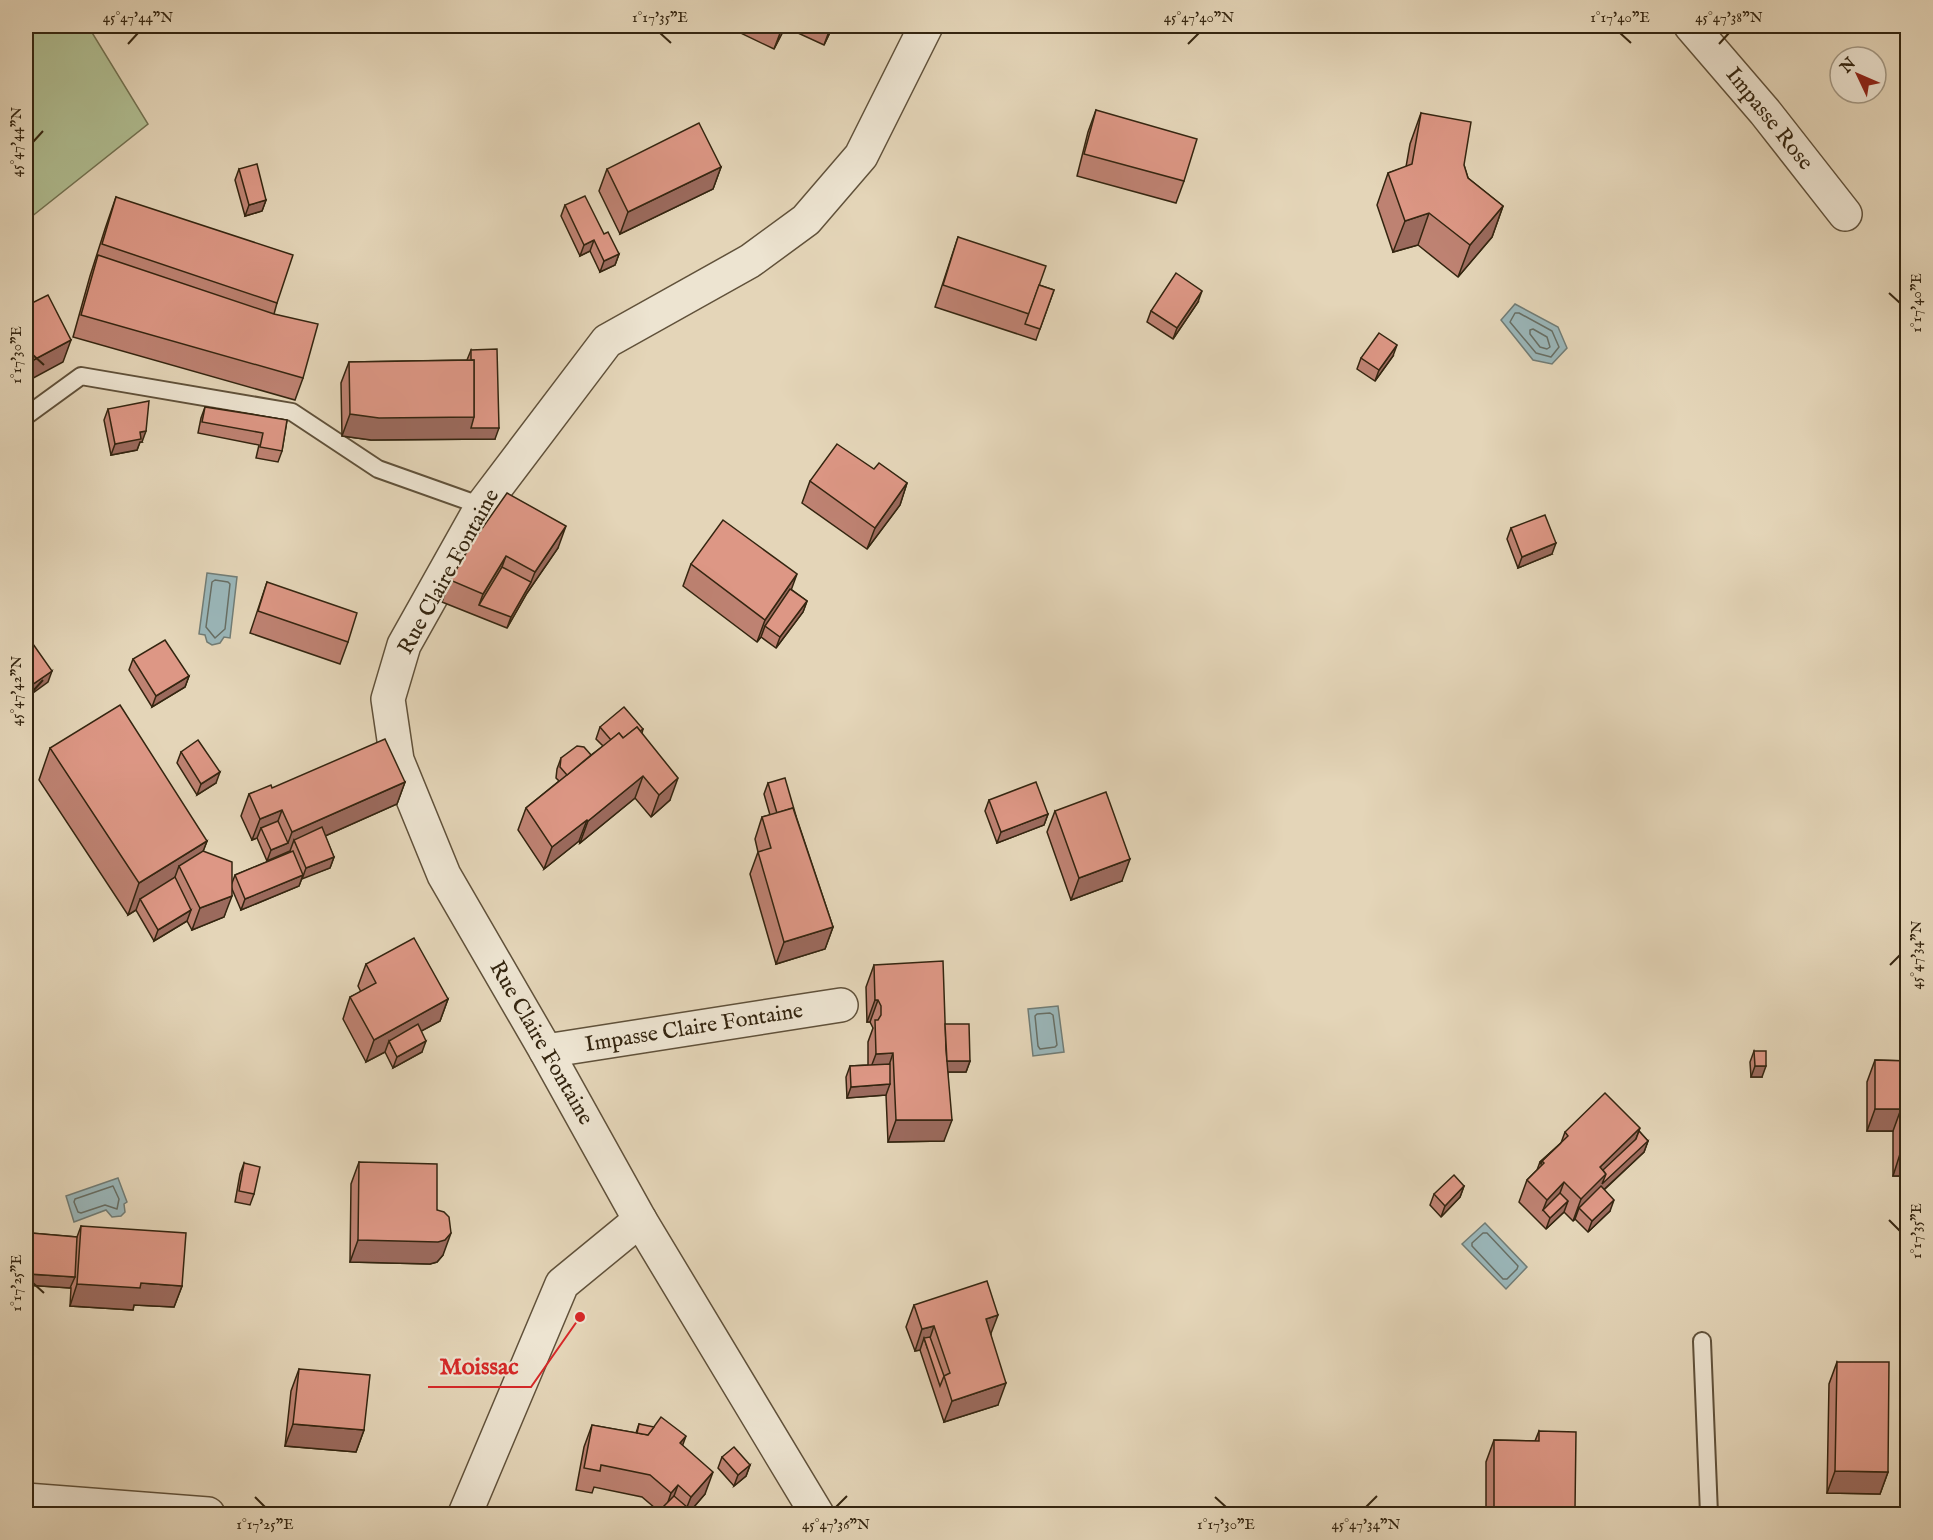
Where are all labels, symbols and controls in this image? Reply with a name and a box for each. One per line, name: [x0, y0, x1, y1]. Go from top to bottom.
text: 45°47'44"N: [103, 8, 173, 27]
text: 1°17'35"E: [632, 8, 688, 27]
text: 45°47'40"N: [1164, 8, 1234, 27]
text: 1°17'40"E: [1590, 8, 1650, 27]
text: 45°47'38"N: [1695, 8, 1763, 27]
north arrow: [1828, 45, 1888, 105]
text: N: [1836, 54, 1861, 79]
street label: Impasse Rose: [1719, 62, 1819, 176]
text: 45°47'44"N: [7, 107, 26, 177]
text: 1°17'40"E: [1907, 273, 1926, 333]
text: 1°17'30"E: [7, 326, 26, 384]
street label: Rue Claire Fontaine: [392, 484, 506, 660]
text: 45°47'42"N: [7, 656, 26, 726]
text: 45°47'34"N: [1907, 921, 1926, 989]
street label: Rue Claire Fontaine: [483, 956, 599, 1130]
street label: Impasse Claire Fontaine: [583, 997, 805, 1059]
text: 1°17'35"E: [1907, 1203, 1926, 1259]
text: 1°17'25"E: [7, 1254, 26, 1312]
callout: Moissac: [428, 1345, 531, 1387]
text: Moissac: [439, 1352, 519, 1383]
text: 1°17'25"E: [236, 1515, 294, 1534]
text: 45°47'36"N: [802, 1515, 870, 1534]
text: 1°17'30"E: [1197, 1515, 1255, 1534]
text: 45°47'34"N: [1332, 1515, 1400, 1534]

